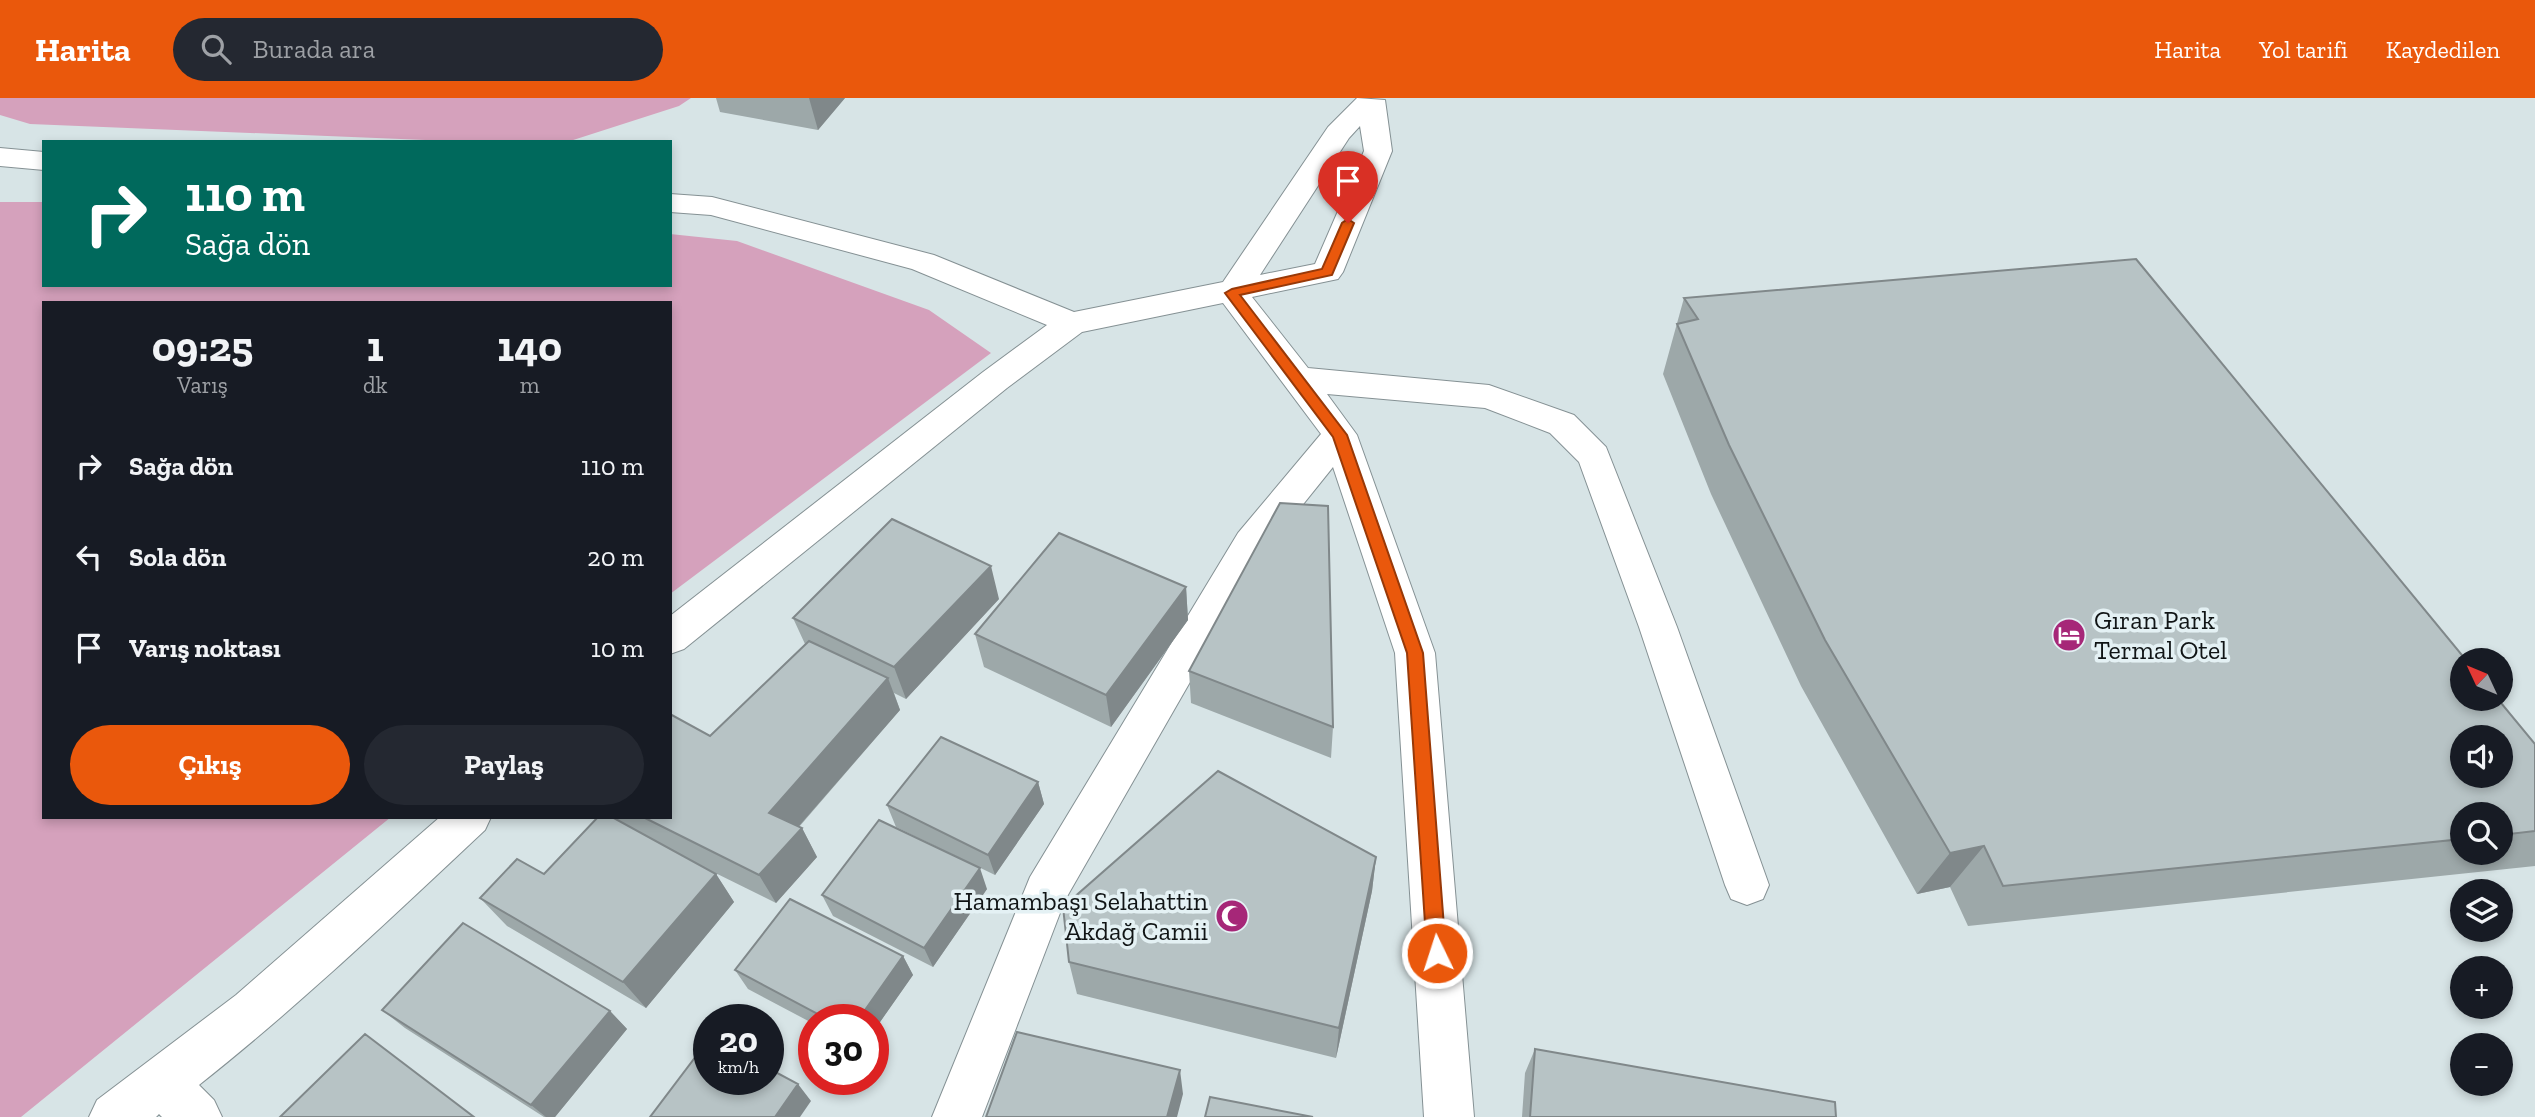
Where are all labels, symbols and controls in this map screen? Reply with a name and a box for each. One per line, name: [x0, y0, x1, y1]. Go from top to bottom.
search box: [173, 18, 663, 81]
text: Harita: [35, 30, 131, 69]
icon: search: [197, 30, 235, 68]
text: Burada ara: [253, 33, 375, 65]
text: Harita: [2154, 35, 2221, 64]
text: Yol tarifi: [2259, 35, 2348, 64]
text: Kaydedilen: [2386, 35, 2500, 64]
pin: [1318, 151, 1378, 223]
icon: arrive: [1329, 162, 1367, 200]
text: 110 m: [185, 165, 305, 224]
icon: right: [70, 168, 161, 259]
text: Sağa dön: [185, 225, 310, 263]
text: 09:25: [152, 321, 253, 372]
text: 1: [367, 321, 384, 372]
text: 140: [497, 321, 562, 372]
text: Varış: [177, 371, 228, 399]
text: dk: [363, 371, 388, 399]
text: m: [520, 371, 540, 399]
icon: right: [70, 447, 108, 485]
text: Sağa dön: [129, 450, 233, 482]
text: 110 m: [581, 450, 644, 482]
icon: left: [70, 538, 108, 576]
text: Sola dön: [129, 541, 226, 573]
text: 20 m: [587, 541, 644, 573]
place label: Gıran Park Termal Otel: [2094, 604, 2227, 666]
hotel icon: Gıran Park Termal Otel: [2050, 616, 2088, 654]
icon: arrive: [70, 629, 108, 667]
text: Varış noktası: [129, 632, 281, 664]
text: 10 m: [591, 632, 644, 664]
north arrow: [2450, 648, 2513, 710]
map controls: [2450, 648, 2513, 1096]
button: Çıkış: [70, 725, 350, 805]
button: Paylaş: [364, 725, 644, 805]
button: sound: [2450, 725, 2513, 788]
button: search: [2450, 802, 2513, 865]
button: layers: [2450, 879, 2513, 942]
place label: Hamambaşı Selahattin Akdağ Camii: [953, 885, 1208, 947]
mosque icon: Hamambaşı Selahattin Akdağ Camii: [1213, 897, 1251, 935]
position arrow: [1400, 916, 1474, 990]
button: +: [2450, 956, 2513, 1019]
speed limit sign: 30: [798, 1004, 889, 1095]
text: 20: [719, 1019, 758, 1061]
button: −: [2450, 1033, 2513, 1096]
text: km/h: [718, 1056, 759, 1078]

